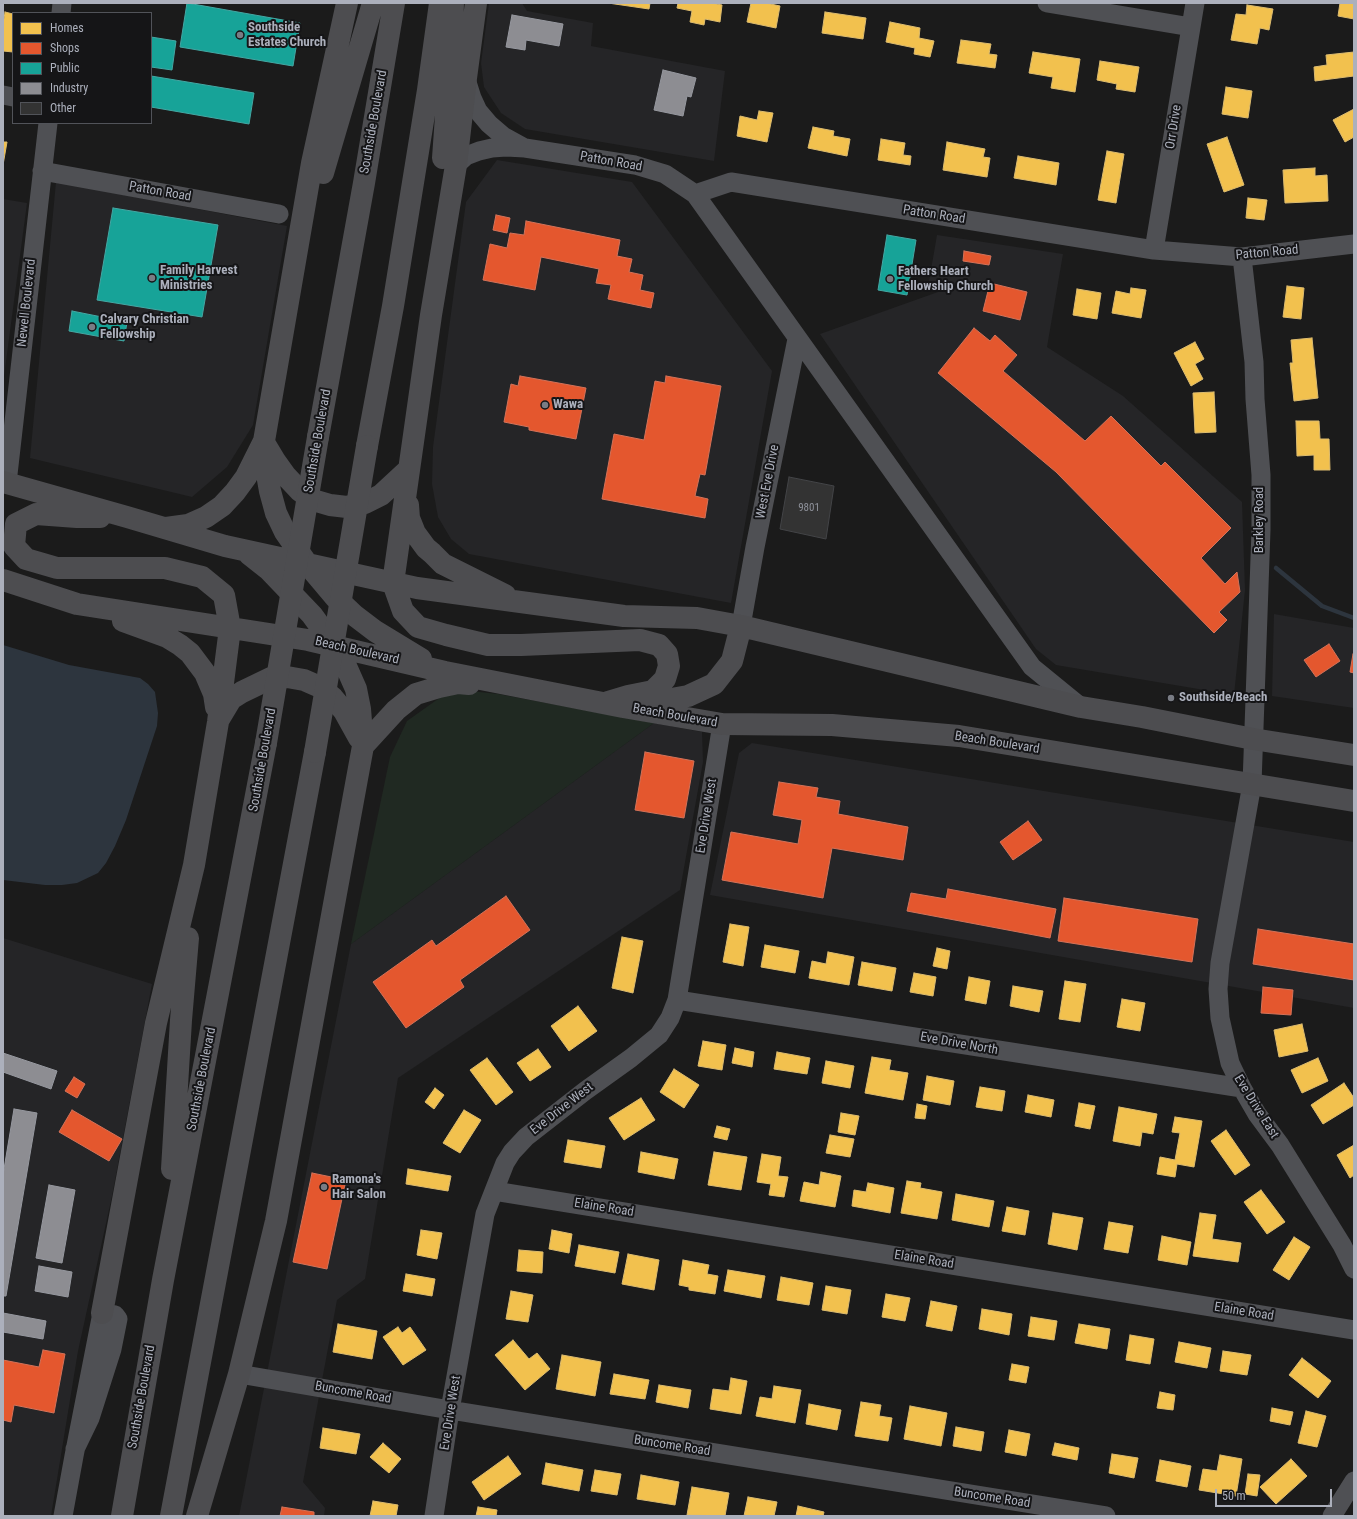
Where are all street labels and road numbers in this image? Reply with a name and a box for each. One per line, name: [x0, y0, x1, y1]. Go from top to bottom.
street label: Southside Boulevard: [357, 69, 391, 175]
street label: Orr Drive: [1163, 104, 1185, 150]
street label: Patton Road: [579, 149, 643, 175]
street label: Patton Road: [128, 179, 192, 205]
street label: Patton Road: [902, 202, 966, 228]
street label: Patton Road: [1235, 242, 1299, 264]
street label: Newell Boulevard: [15, 258, 39, 348]
street label: Southside Boulevard: [301, 388, 335, 494]
street label: West Eve Drive: [753, 444, 783, 520]
street label: Barkley Road: [1252, 487, 1268, 553]
street label: Beach Boulevard: [314, 634, 400, 668]
street label: Beach Boulevard: [632, 701, 718, 731]
street label: Southside Boulevard: [246, 707, 280, 813]
street label: Beach Boulevard: [954, 729, 1040, 757]
street label: Eve Drive West: [693, 778, 721, 854]
street label: Southside Boulevard: [184, 1026, 220, 1132]
street label: Eve Drive North: [919, 1029, 999, 1059]
street label: Eve Drive East: [1230, 1072, 1282, 1142]
street label: Eve Drive West: [528, 1080, 596, 1138]
street label: Elaine Road: [573, 1196, 635, 1220]
street label: Elaine Road: [893, 1248, 955, 1272]
street label: Elaine Road: [1213, 1300, 1275, 1324]
street label: Southside Boulevard: [125, 1344, 159, 1450]
street label: Eve Drive West: [437, 1375, 465, 1451]
street label: Buncome Road: [314, 1379, 392, 1407]
street label: Buncome Road: [633, 1432, 711, 1460]
street label: Buncome Road: [953, 1484, 1031, 1512]

